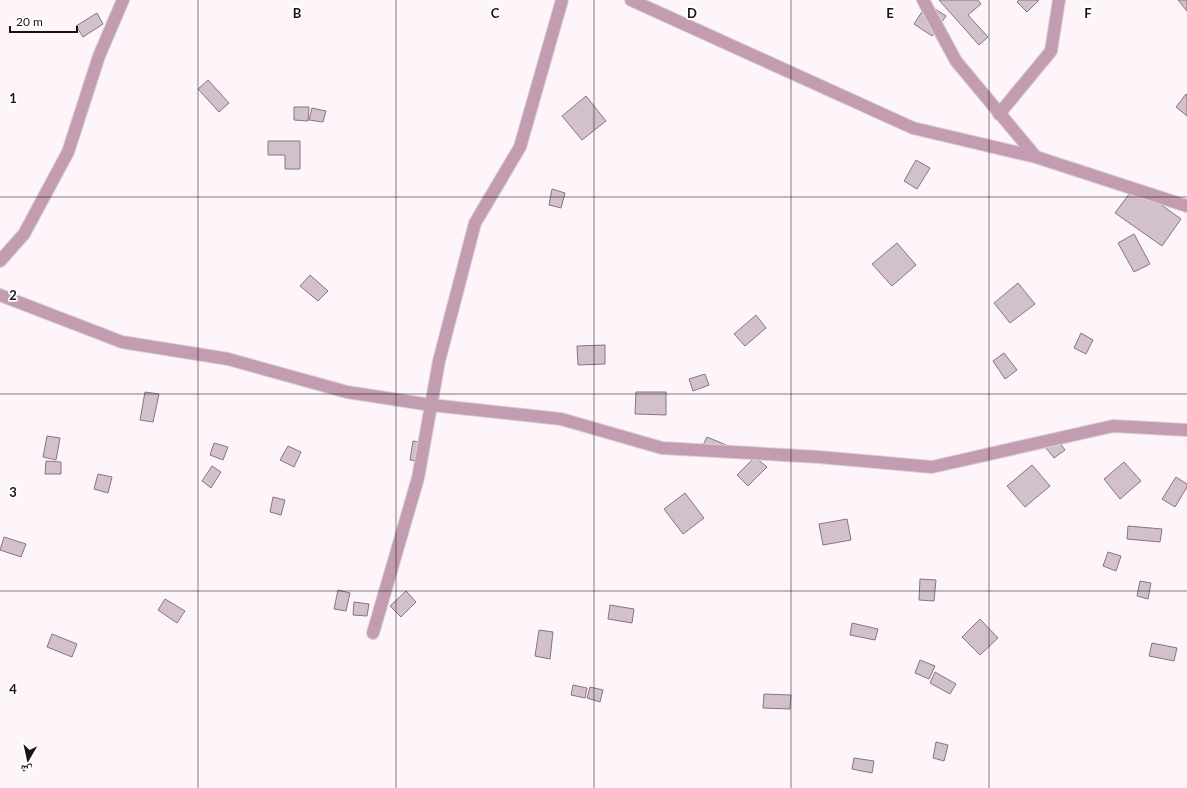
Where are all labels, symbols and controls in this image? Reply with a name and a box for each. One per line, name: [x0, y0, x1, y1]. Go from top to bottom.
text: B: [293, 5, 302, 21]
text: C: [491, 5, 500, 21]
text: D: [687, 5, 697, 21]
text: E: [886, 5, 894, 21]
text: F: [1084, 5, 1092, 21]
scale bar: [10, 8, 77, 34]
text: 20 m: [16, 14, 43, 29]
text: 1: [9, 90, 17, 106]
text: 2: [9, 287, 17, 303]
text: 3: [9, 484, 17, 500]
text: 4: [9, 681, 17, 697]
north arrow: [8, 740, 48, 780]
text: ش: [19, 761, 33, 778]

